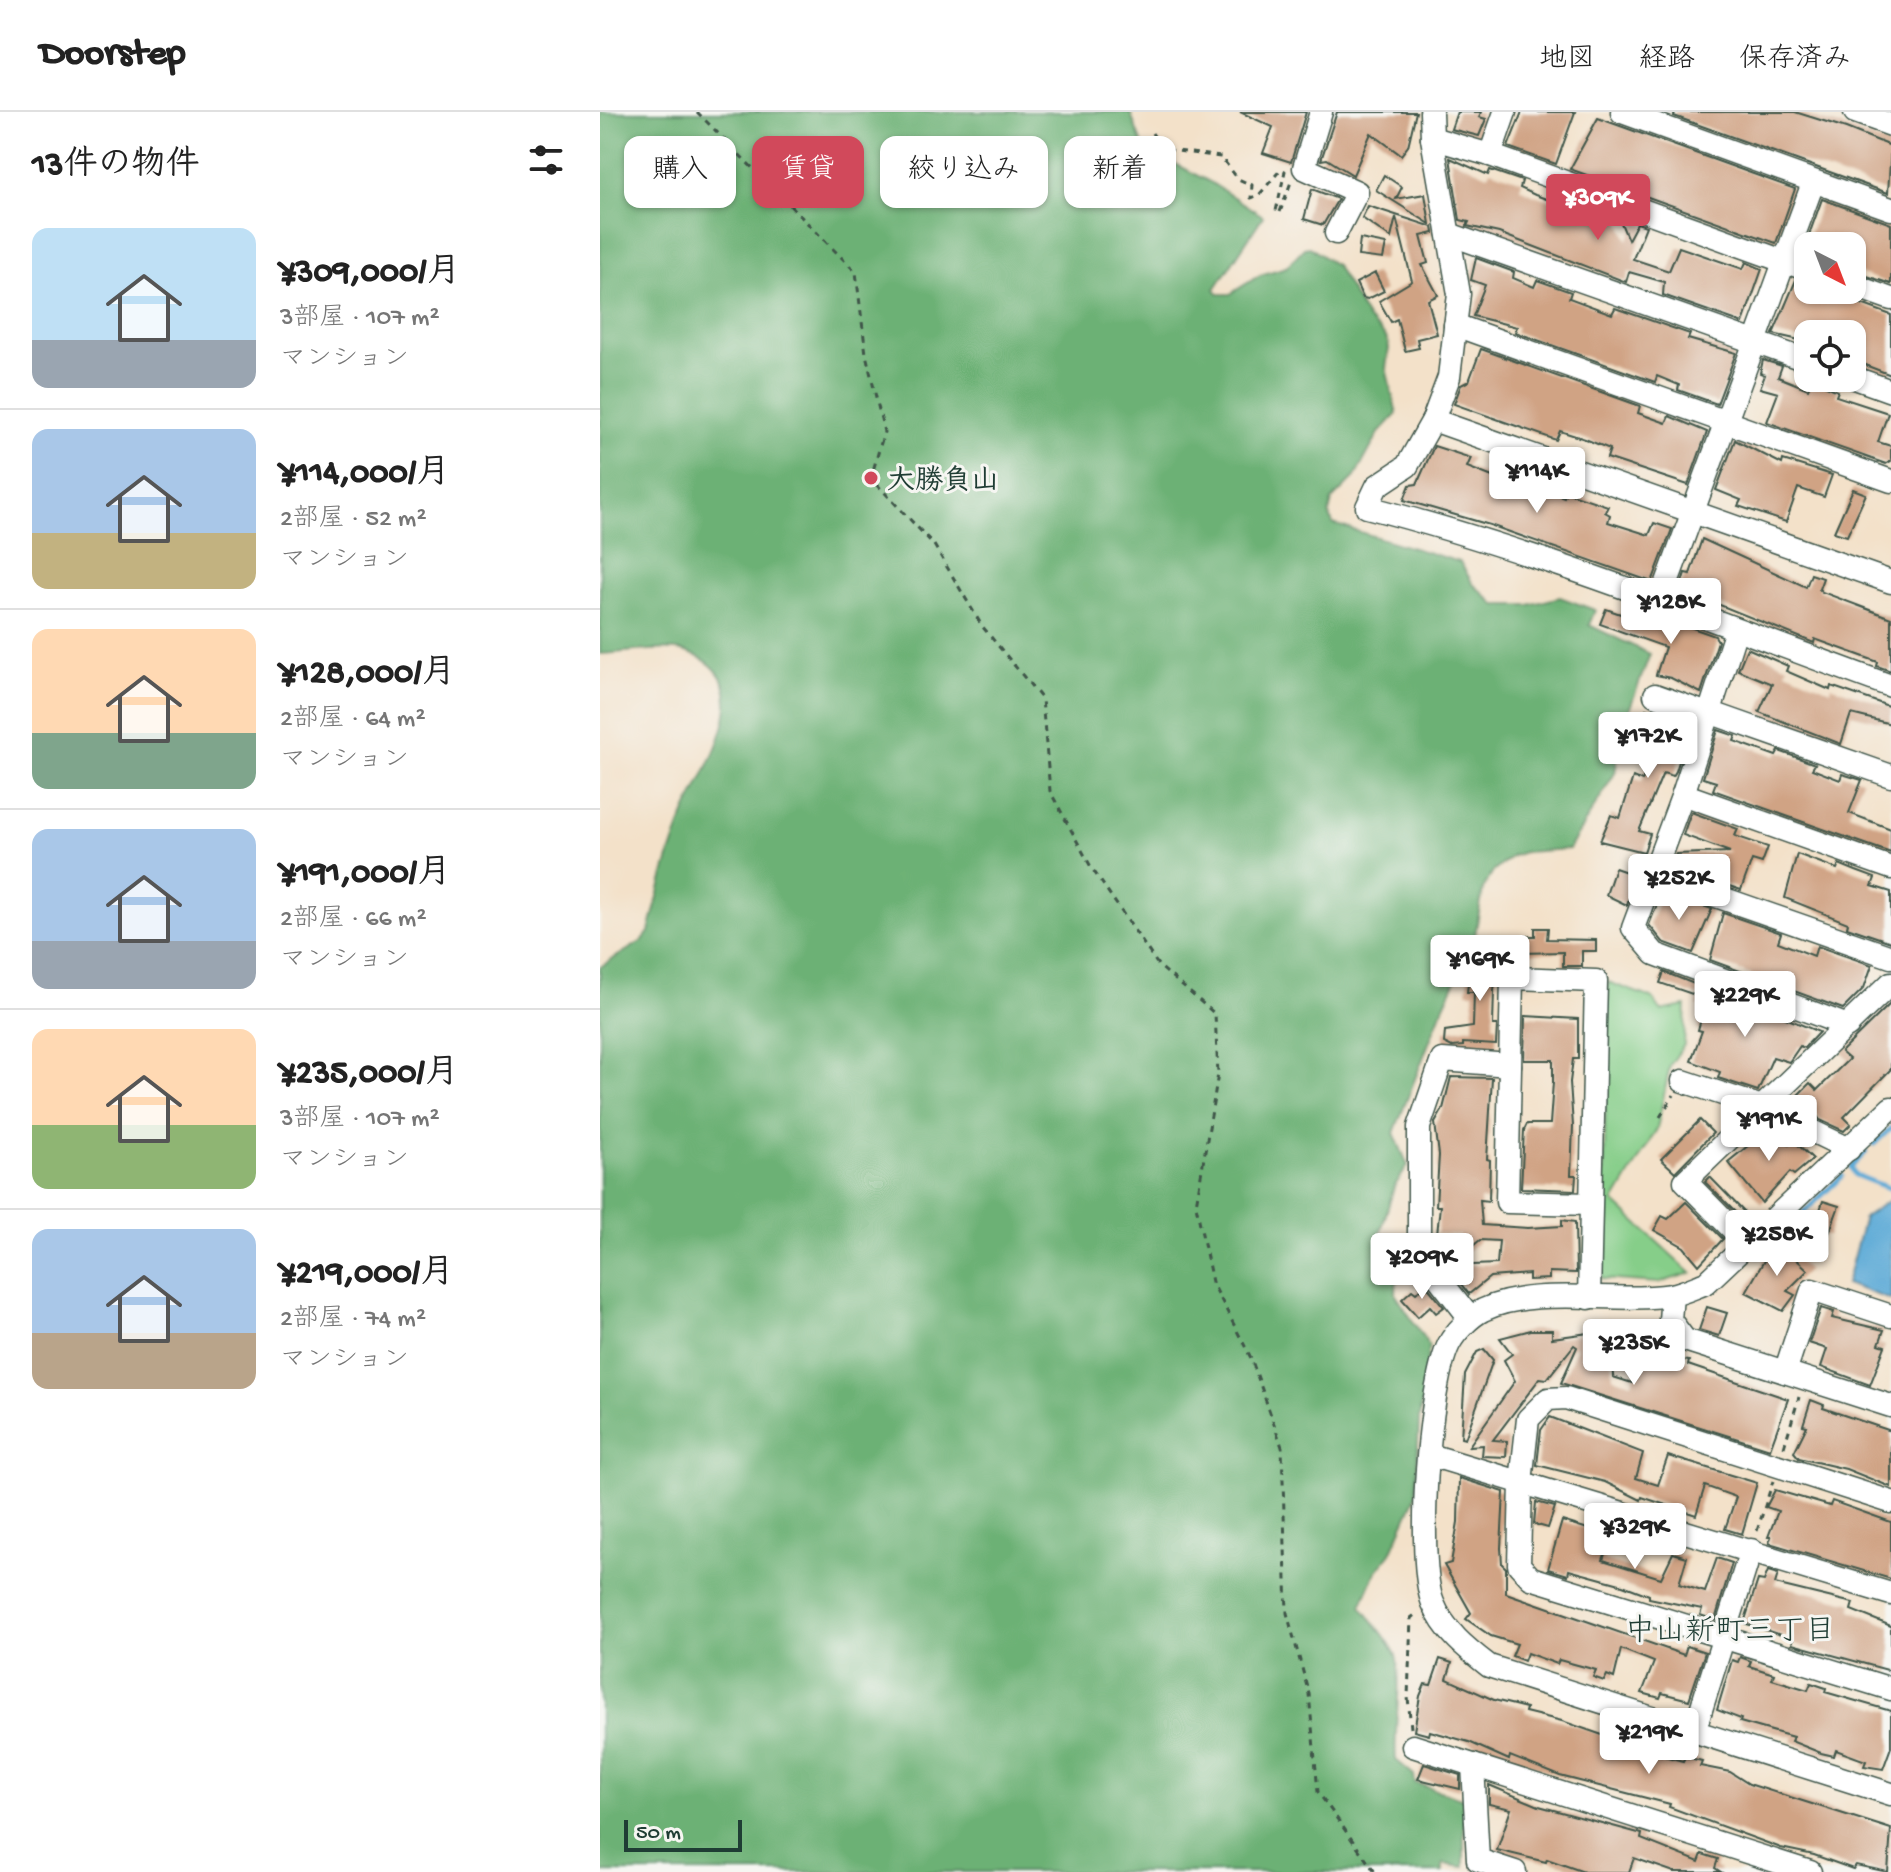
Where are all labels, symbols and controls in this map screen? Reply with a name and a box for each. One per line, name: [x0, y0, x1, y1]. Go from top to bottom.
text: Doorstep: [40, 33, 186, 77]
text: 地図: [1539, 44, 1595, 77]
text: 経路: [1639, 44, 1695, 77]
text: 保存済み: [1739, 44, 1851, 77]
chip: 購入: [624, 136, 736, 208]
chip: 賃貸: [752, 136, 864, 208]
chip: 絞り込み: [880, 136, 1048, 208]
chip: 新着: [1064, 136, 1176, 208]
icon: filters: [524, 138, 568, 182]
text: 13件の物件: [32, 147, 199, 187]
pin: ¥309K: [1542, 174, 1654, 242]
text: ¥309K: [1564, 184, 1632, 215]
north arrow: [1794, 232, 1866, 304]
map controls: [1794, 232, 1866, 392]
text: ¥309,000/月: [280, 254, 461, 294]
icon: home: [96, 260, 192, 356]
text: 3部屋 · 107 m²: [280, 304, 440, 335]
button: locate: [1794, 320, 1866, 392]
text: マンション: [280, 345, 409, 376]
pin: ¥114K: [1481, 447, 1593, 515]
text: ¥114,000/月: [280, 455, 450, 495]
text: ¥114K: [1507, 457, 1567, 488]
icon: home: [96, 461, 192, 557]
place label: 大勝負山: [887, 464, 999, 499]
marker: 大勝負山: [862, 469, 880, 487]
text: 2部屋 · 52 m²: [280, 505, 427, 536]
text: マンション: [280, 546, 409, 577]
pin: ¥128K: [1615, 578, 1727, 646]
text: ¥128K: [1639, 588, 1703, 619]
text: ¥128,000/月: [280, 655, 456, 695]
icon: home: [96, 661, 192, 757]
text: 2部屋 · 64 m²: [280, 705, 426, 736]
pin: ¥172K: [1592, 712, 1704, 780]
text: ¥172K: [1616, 722, 1680, 753]
text: マンション: [280, 746, 409, 777]
pin: ¥252K: [1623, 854, 1735, 922]
text: ¥191,000/月: [280, 855, 451, 895]
icon: home: [96, 861, 192, 957]
text: ¥252K: [1646, 864, 1712, 895]
text: 2部屋 · 66 m²: [280, 905, 427, 936]
pin: ¥169K: [1424, 935, 1536, 1003]
text: ¥169K: [1448, 945, 1512, 976]
text: マンション: [280, 946, 409, 977]
pin: ¥229K: [1689, 971, 1801, 1039]
text: ¥229K: [1713, 981, 1777, 1012]
text: ¥235,000/月: [280, 1055, 459, 1095]
icon: home: [96, 1061, 192, 1157]
pin: ¥191K: [1713, 1095, 1825, 1163]
text: 3部屋 · 107 m²: [280, 1105, 440, 1136]
text: ¥191K: [1739, 1105, 1799, 1136]
text: マンション: [280, 1146, 409, 1177]
pin: ¥258K: [1721, 1210, 1833, 1278]
text: ¥258K: [1743, 1220, 1811, 1251]
pin: ¥209K: [1366, 1233, 1478, 1301]
text: ¥209K: [1389, 1243, 1455, 1274]
text: ¥219,000/月: [280, 1255, 454, 1295]
icon: home: [96, 1261, 192, 1357]
text: 2部屋 · 74 m²: [280, 1305, 426, 1336]
pin: ¥235K: [1578, 1319, 1690, 1387]
text: ¥235K: [1601, 1329, 1667, 1360]
text: マンション: [280, 1346, 409, 1377]
pin: ¥329K: [1579, 1503, 1691, 1571]
text: ¥329K: [1602, 1513, 1668, 1544]
district label: 中山新町三丁目: [1625, 1614, 1835, 1651]
pin: ¥219K: [1593, 1708, 1705, 1776]
text: ¥219K: [1618, 1718, 1680, 1749]
scale bar: [624, 1816, 742, 1852]
text: 50 m: [636, 1821, 681, 1847]

